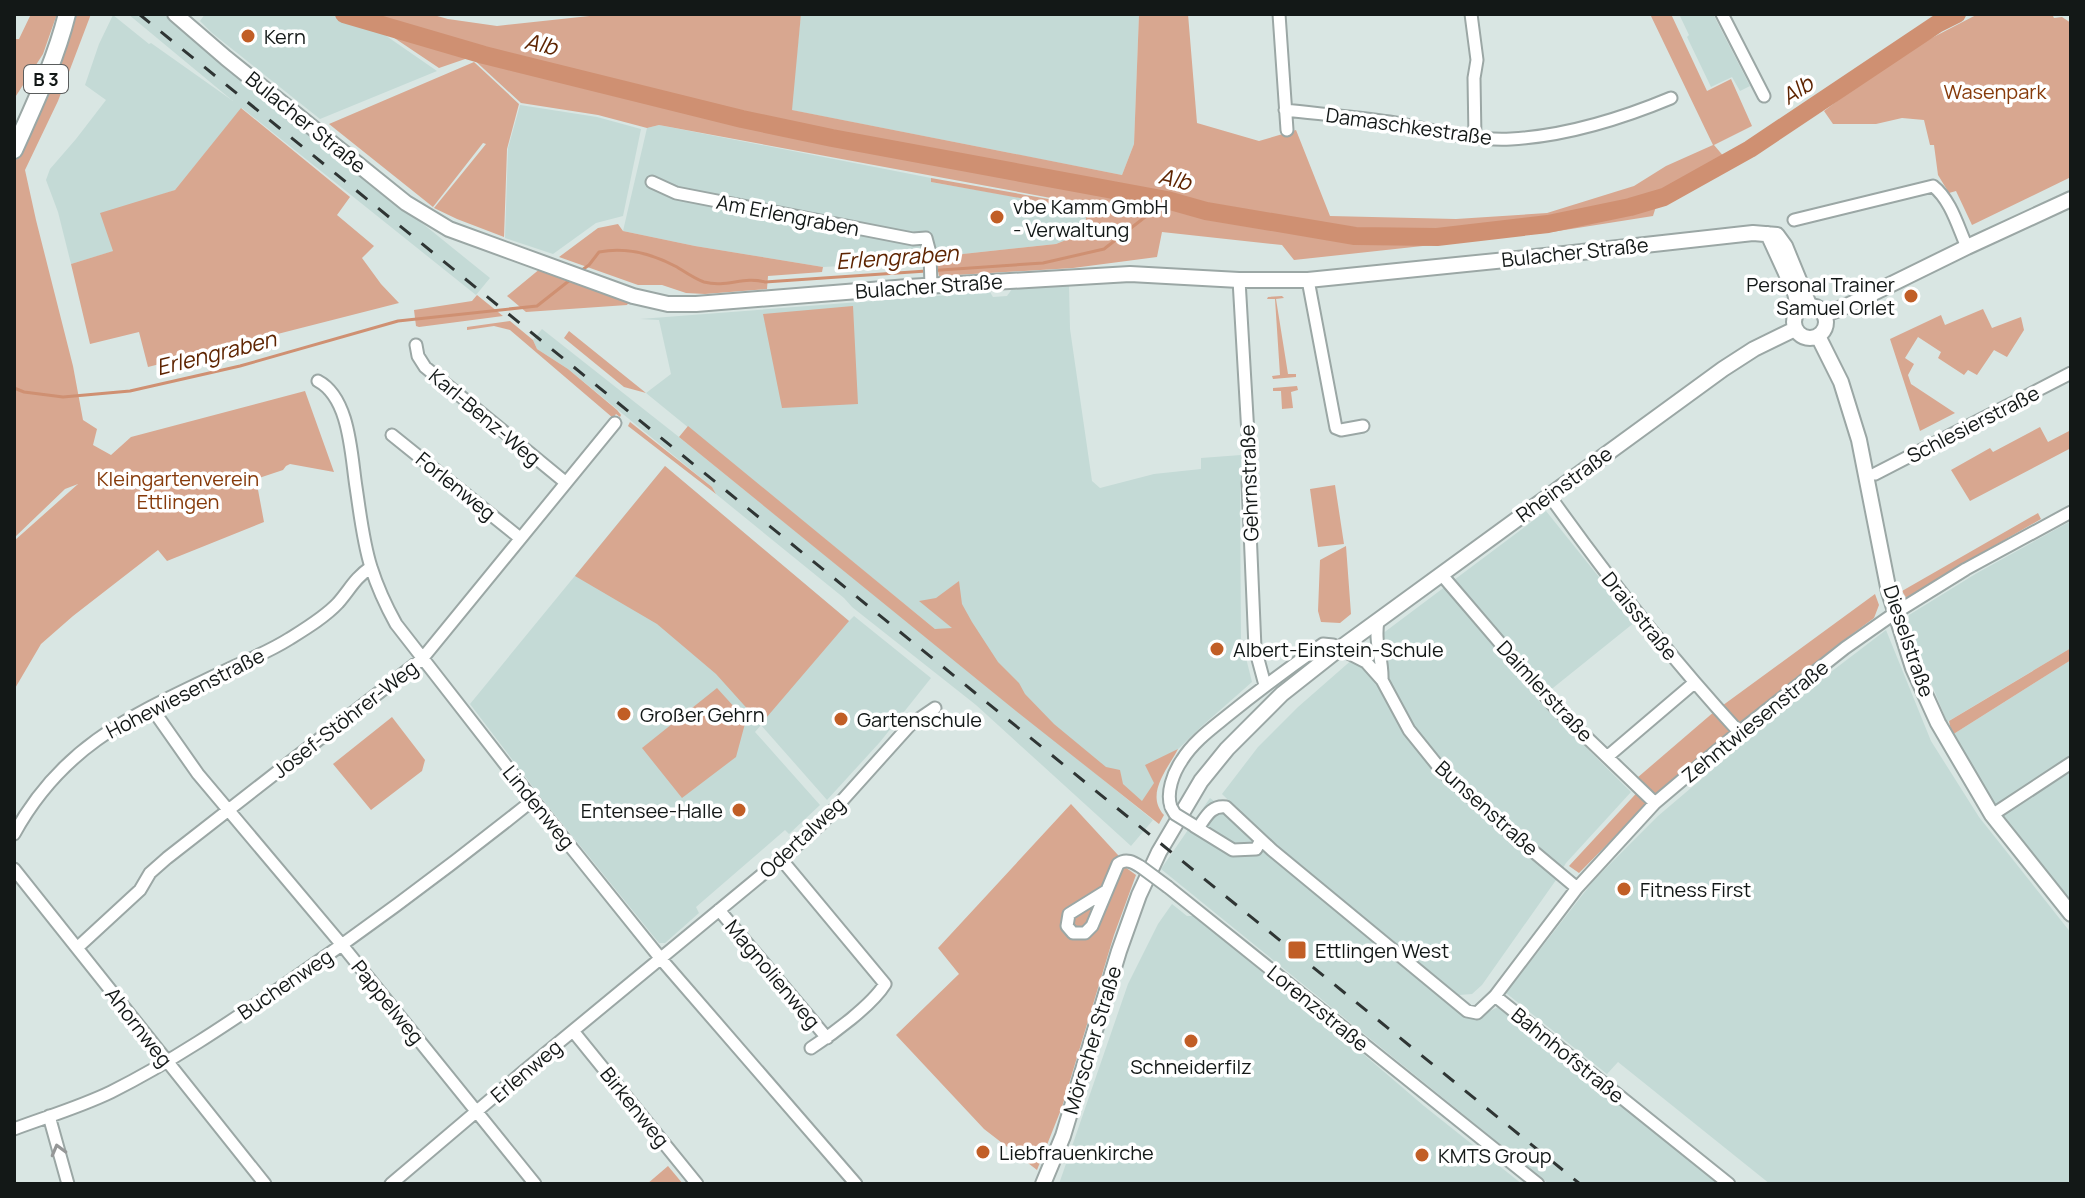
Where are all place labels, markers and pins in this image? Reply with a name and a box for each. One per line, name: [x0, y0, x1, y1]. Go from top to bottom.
place label: Kern: [264, 23, 306, 50]
marker: Kern: [239, 27, 257, 45]
place label: vbe Kamm GmbH - Verwaltung: [1013, 193, 1168, 243]
marker: vbe Kamm GmbH - Verwaltung: [988, 208, 1006, 226]
place label: Personal Trainer Samuel Orlet: [1746, 271, 1895, 321]
marker: Personal Trainer Samuel Orlet: [1902, 287, 1920, 305]
place label: Albert-Einstein-Schule: [1233, 636, 1444, 663]
marker: Albert-Einstein-Schule: [1208, 640, 1226, 658]
place label: Großer Gehrn: [640, 701, 765, 728]
marker: Großer Gehrn: [615, 705, 633, 723]
place label: Gartenschule: [857, 706, 982, 733]
marker: Gartenschule: [832, 710, 850, 728]
place label: Entensee-Halle: [581, 797, 723, 824]
marker: Entensee-Halle: [730, 801, 748, 819]
place label: Fitness First: [1640, 876, 1751, 903]
marker: Fitness First: [1615, 880, 1633, 898]
place label: Ettlingen West: [1315, 937, 1449, 964]
marker: Ettlingen West: [1286, 939, 1308, 961]
marker: Schneiderfilz: [1182, 1032, 1200, 1050]
place label: Schneiderfilz: [1130, 1053, 1252, 1080]
place label: Liebfrauenkirche: [999, 1139, 1154, 1166]
place label: KMTS Group: [1438, 1142, 1552, 1169]
marker: Liebfrauenkirche: [974, 1143, 992, 1161]
marker: KMTS Group: [1413, 1146, 1431, 1164]

